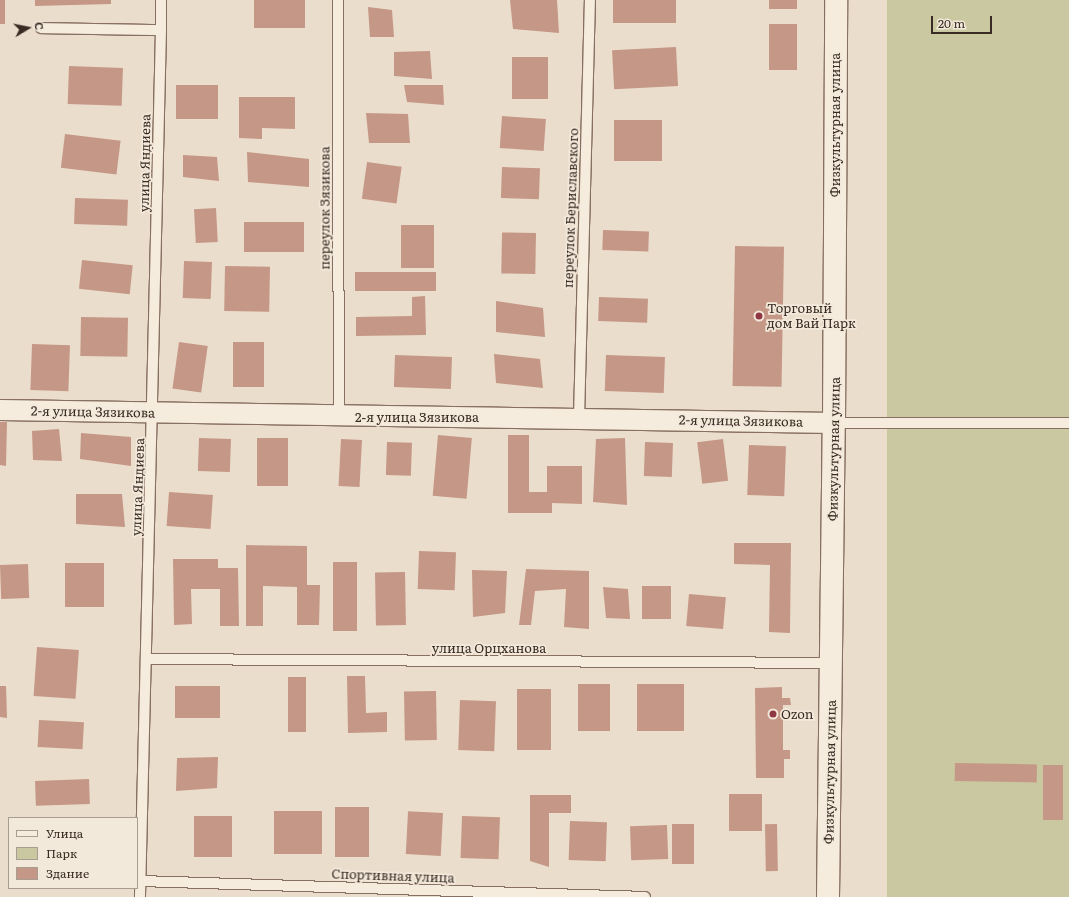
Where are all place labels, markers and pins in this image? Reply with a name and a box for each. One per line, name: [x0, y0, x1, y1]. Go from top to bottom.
place label: Торговый дом Вай Парк: [767, 301, 856, 332]
marker: Торговый дом Вай Парк: [754, 311, 764, 321]
place label: Ozon: [781, 706, 813, 722]
marker: Ozon: [768, 709, 778, 719]

